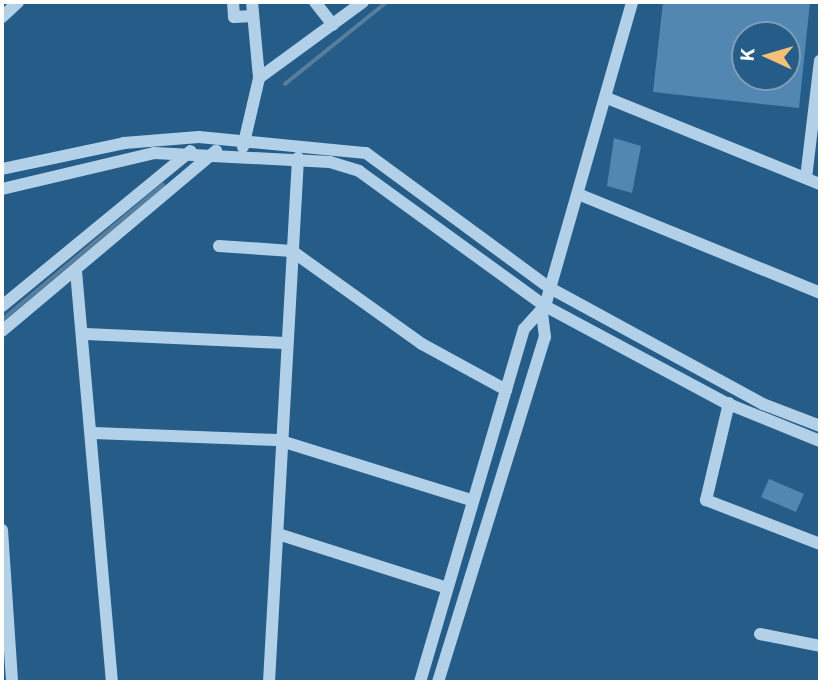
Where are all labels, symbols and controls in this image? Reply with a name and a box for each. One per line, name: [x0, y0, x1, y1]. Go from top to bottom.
north arrow: [731, 21, 801, 91]
text: K: [735, 47, 759, 62]

